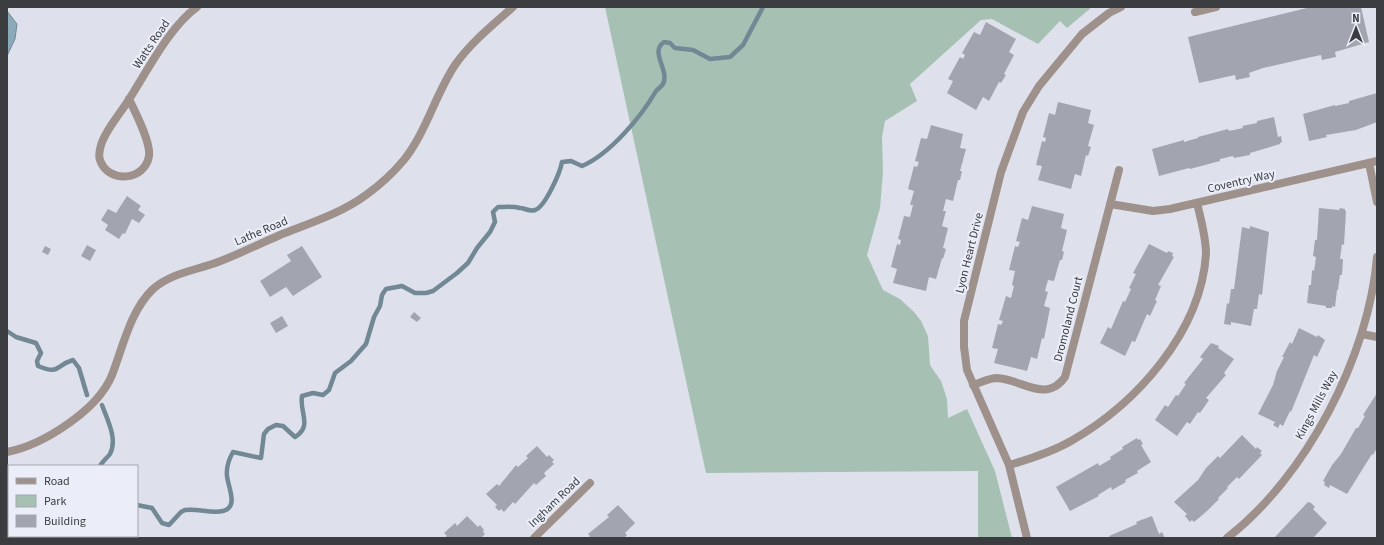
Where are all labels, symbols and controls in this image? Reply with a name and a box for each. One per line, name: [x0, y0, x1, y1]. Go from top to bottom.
north arrow: [1336, 8, 1376, 48]
text: N: [1352, 11, 1360, 26]
street label: Watts Road: [129, 16, 174, 72]
street label: Coventry Way: [1206, 165, 1277, 198]
street label: Lyon Heart Drive: [951, 211, 988, 295]
street label: Lathe Road: [232, 213, 290, 250]
street label: Dromoland Court: [1050, 275, 1087, 363]
street label: Kings Mills Way: [1291, 367, 1342, 443]
legend: [8, 465, 138, 537]
text: Road: [44, 473, 70, 490]
street label: Ingham Road: [525, 473, 584, 532]
text: Park: [44, 493, 66, 510]
text: Building: [44, 513, 86, 530]

